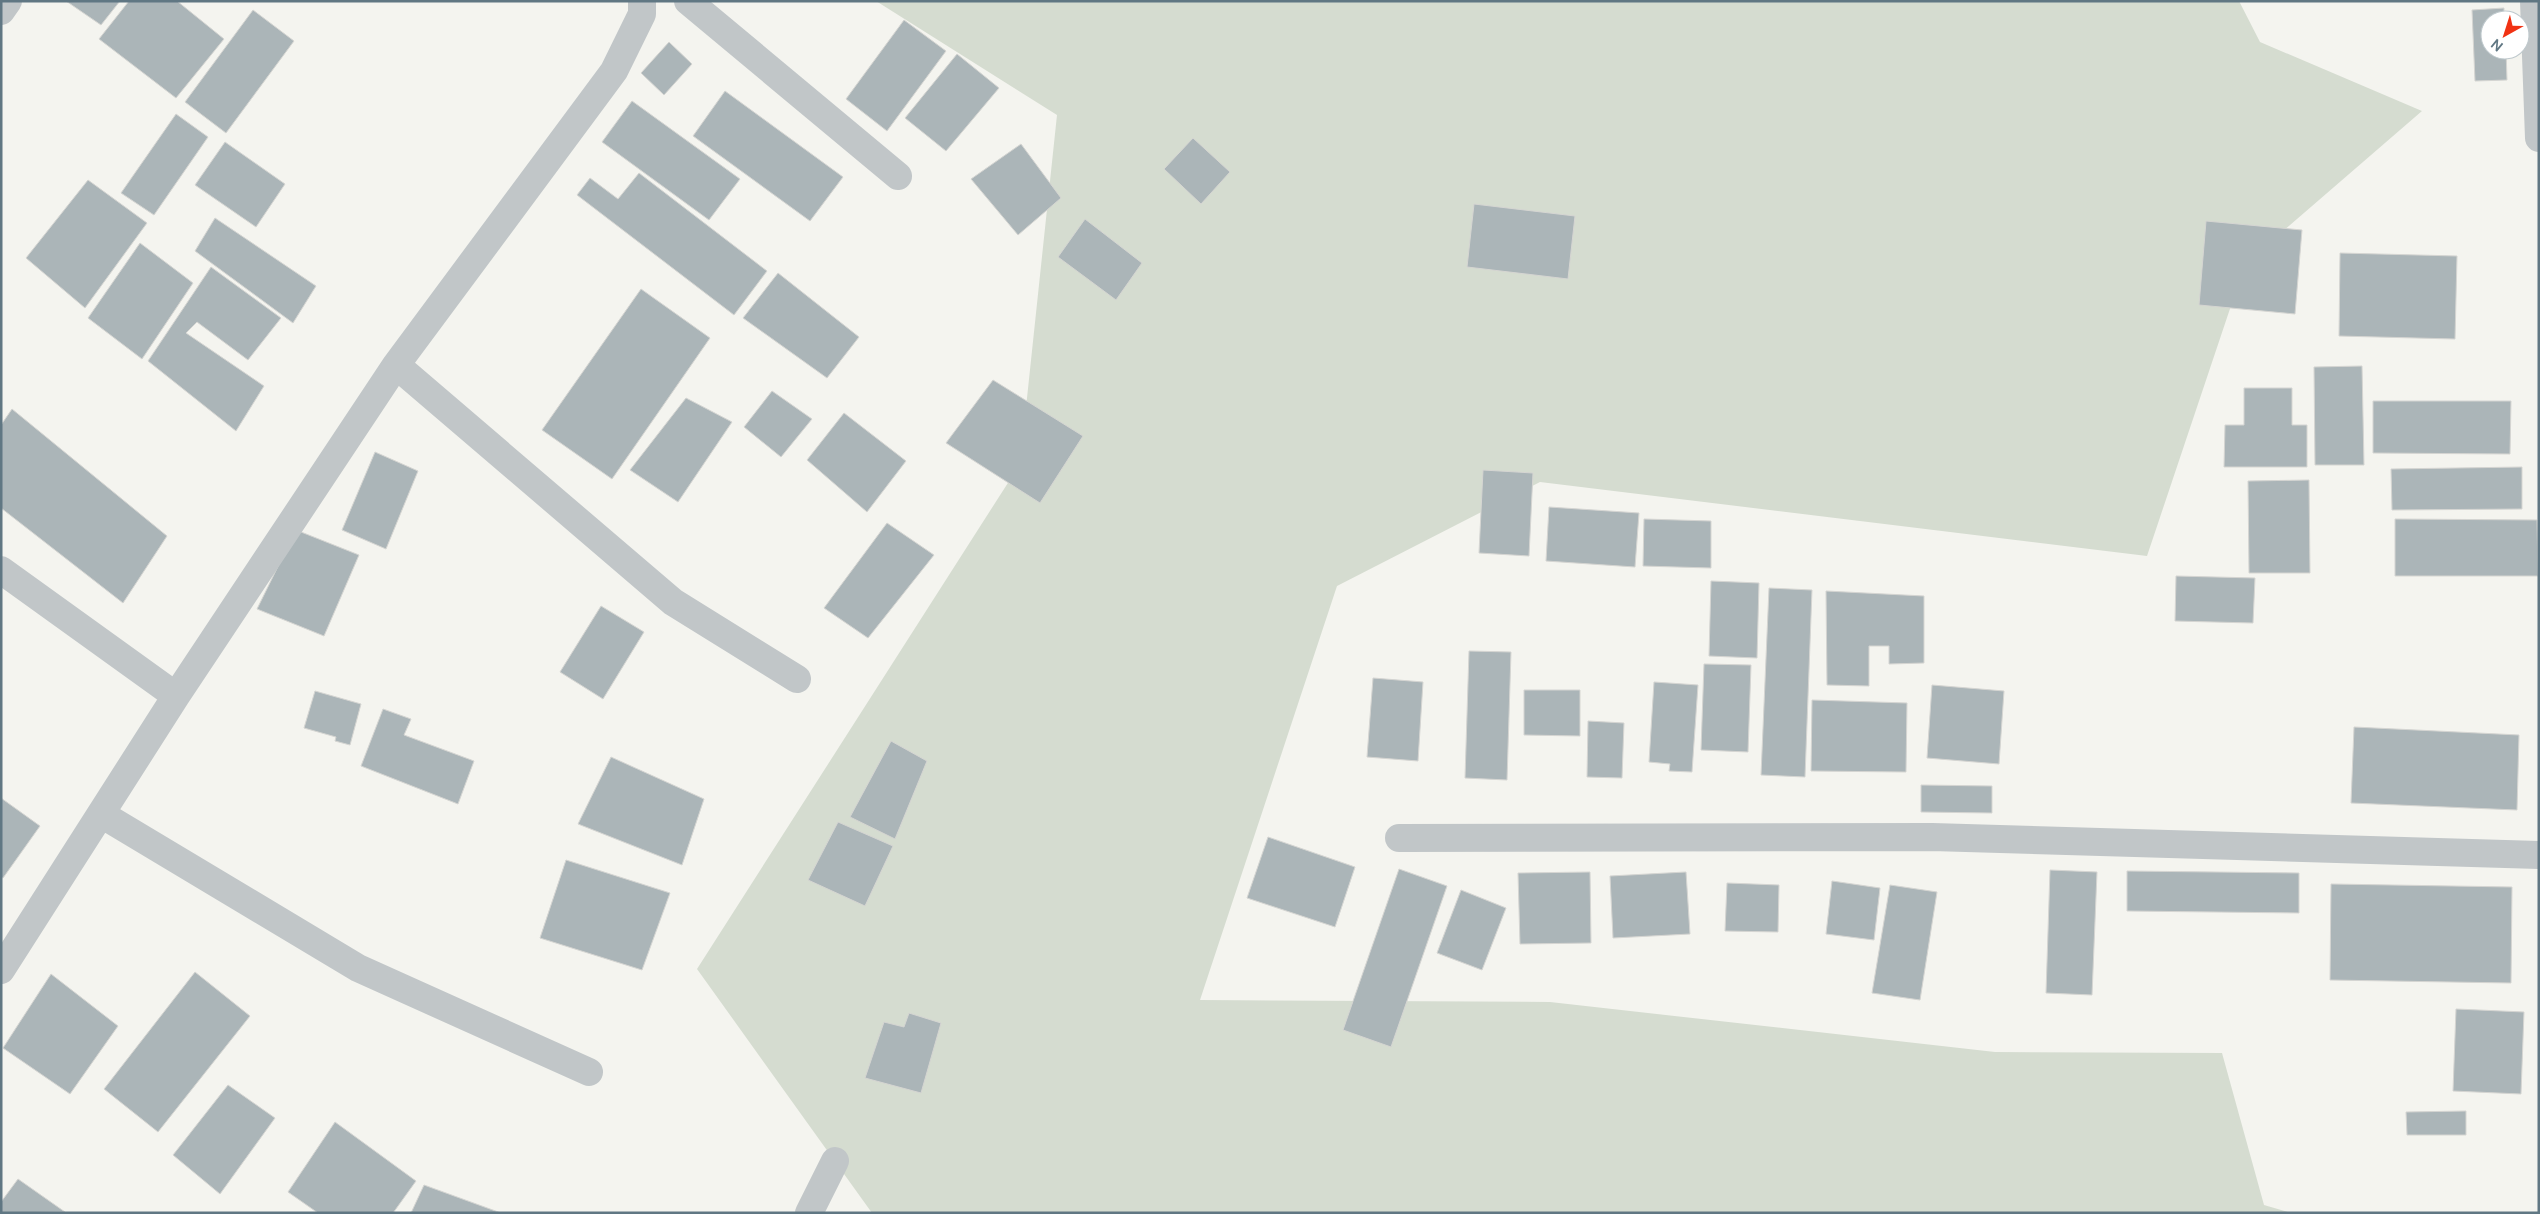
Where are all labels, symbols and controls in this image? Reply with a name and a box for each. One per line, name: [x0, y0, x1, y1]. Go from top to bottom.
north arrow: [2480, 10, 2530, 60]
text: N: [2487, 35, 2506, 56]

